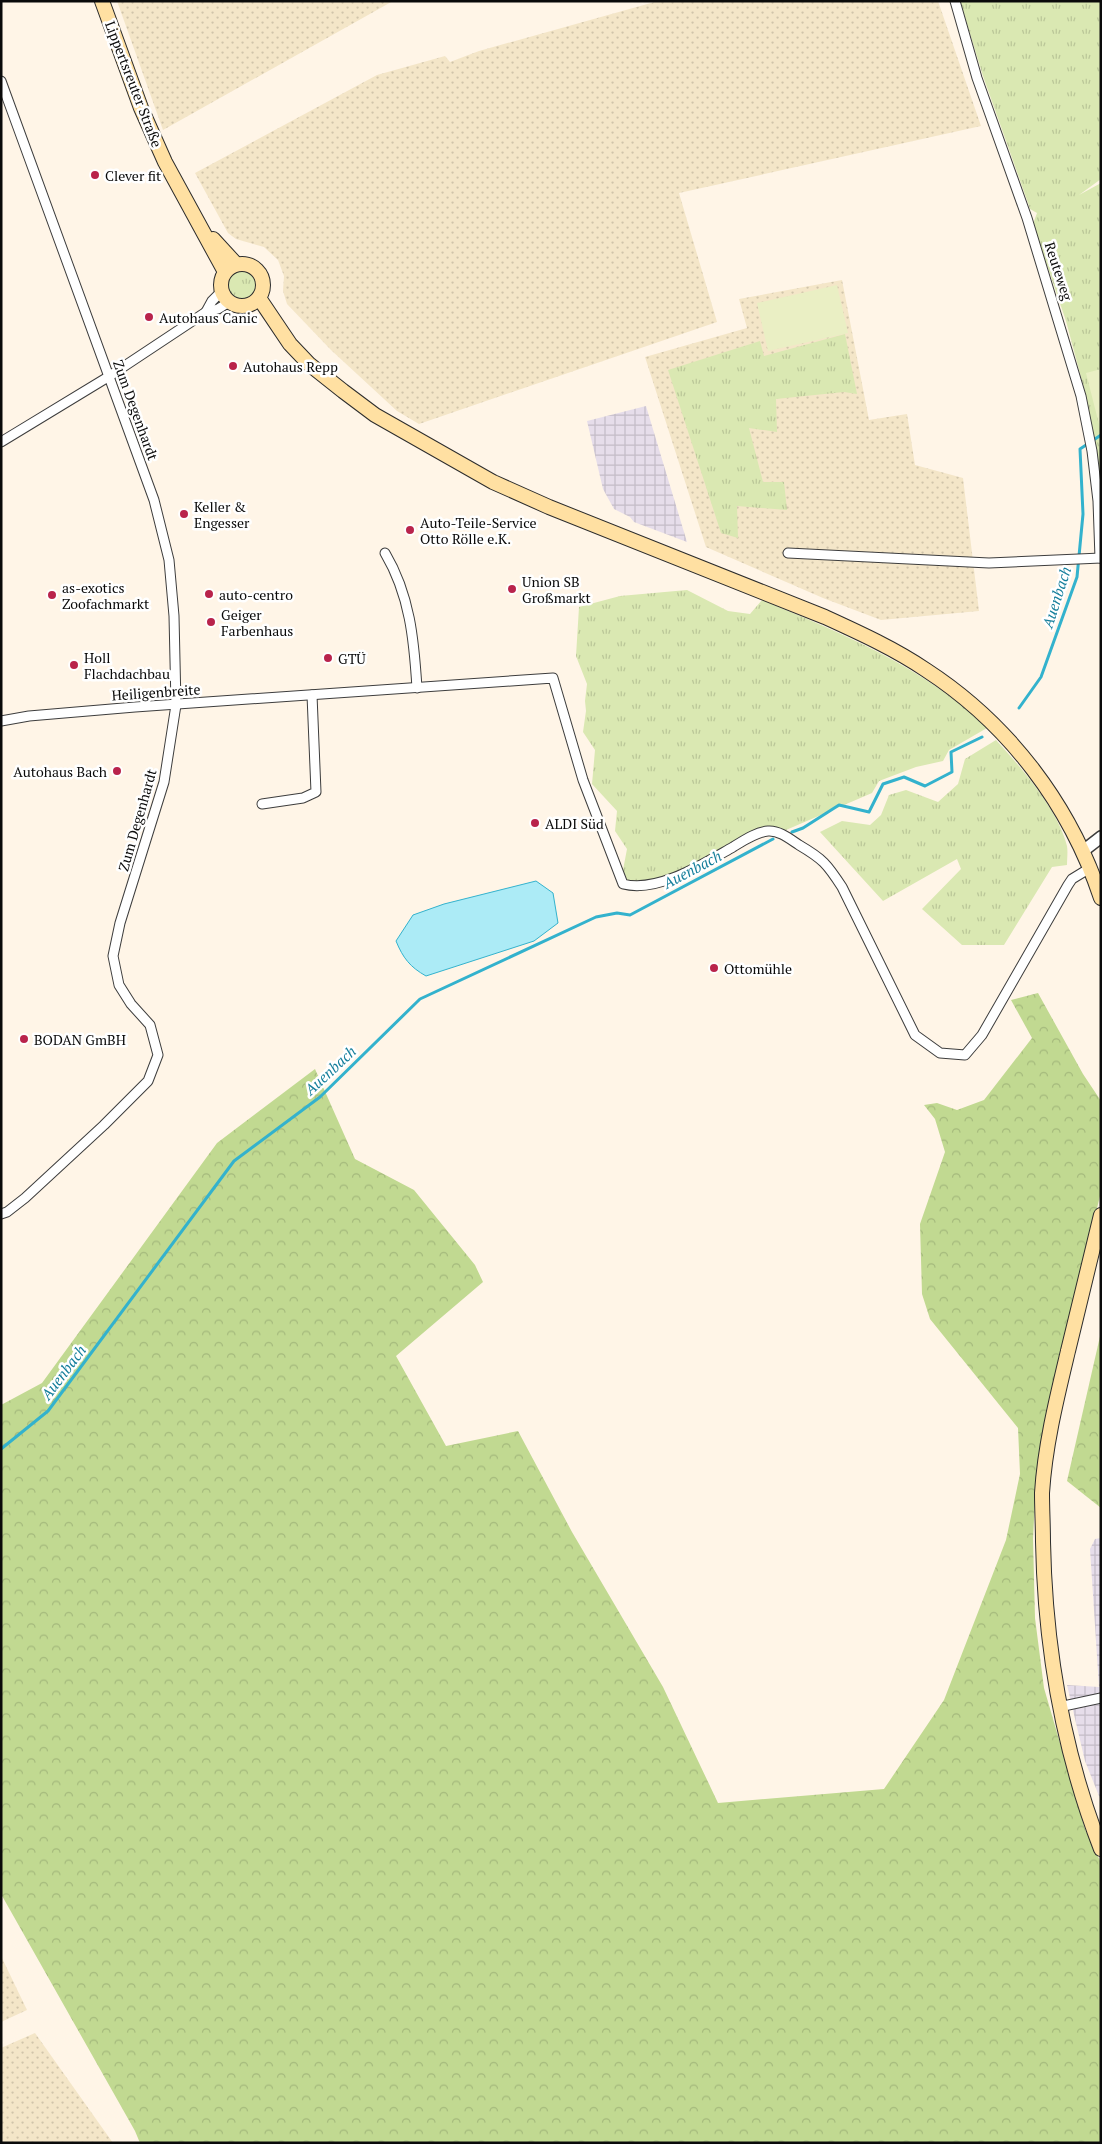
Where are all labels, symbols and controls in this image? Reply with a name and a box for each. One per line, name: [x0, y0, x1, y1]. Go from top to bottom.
street label: Lippertsreuter Straße: [101, 18, 167, 150]
place label: Clever fit: [105, 166, 162, 185]
marker: Clever fit: [89, 169, 101, 181]
street label: Reuteweg: [1041, 239, 1078, 303]
place label: Autohaus Canic: [159, 308, 257, 327]
marker: Autohaus Canic: [143, 311, 155, 323]
street label: Zum Degenhardt: [109, 357, 163, 464]
place label: Autohaus Repp: [243, 357, 338, 376]
marker: Autohaus Repp: [227, 360, 239, 372]
place label: Keller & Engesser: [194, 497, 250, 532]
marker: Keller & Engesser: [178, 508, 190, 520]
place label: Auto-Teile-Service Otto Rölle e.K.: [420, 513, 537, 548]
marker: Auto-Teile-Service Otto Rölle e.K.: [404, 524, 416, 536]
water label: Auenbach: [1036, 564, 1075, 631]
place label: Union SB Großmarkt: [522, 572, 591, 607]
place label: as-exotics Zoofachmarkt: [62, 578, 150, 613]
marker: Union SB Großmarkt: [506, 583, 518, 595]
place label: auto-centro: [219, 585, 293, 604]
marker: auto-centro: [203, 588, 215, 600]
marker: as-exotics Zoofachmarkt: [46, 589, 58, 601]
place label: Geiger Farbenhaus: [221, 605, 293, 640]
marker: Geiger Farbenhaus: [205, 616, 217, 628]
place label: Holl Flachdachbau: [84, 648, 170, 683]
place label: GTÜ: [338, 649, 366, 668]
marker: GTÜ: [322, 652, 334, 664]
marker: Holl Flachdachbau: [68, 659, 80, 671]
street label: Heiligenbreite: [111, 679, 201, 705]
place label: Autohaus Bach: [13, 762, 107, 781]
marker: Autohaus Bach: [111, 765, 123, 777]
street label: Zum Degenhardt: [113, 766, 161, 873]
place label: ALDI Süd: [545, 814, 604, 833]
marker: ALDI Süd: [529, 817, 541, 829]
water label: Auenbach: [658, 845, 725, 893]
place label: Ottomühle: [724, 959, 792, 978]
marker: Ottomühle: [708, 962, 720, 974]
place label: BODAN GmBH: [34, 1030, 126, 1049]
marker: BODAN GmBH: [18, 1033, 30, 1045]
water label: Auenbach: [299, 1041, 360, 1100]
water label: Auenbach: [35, 1341, 90, 1404]

